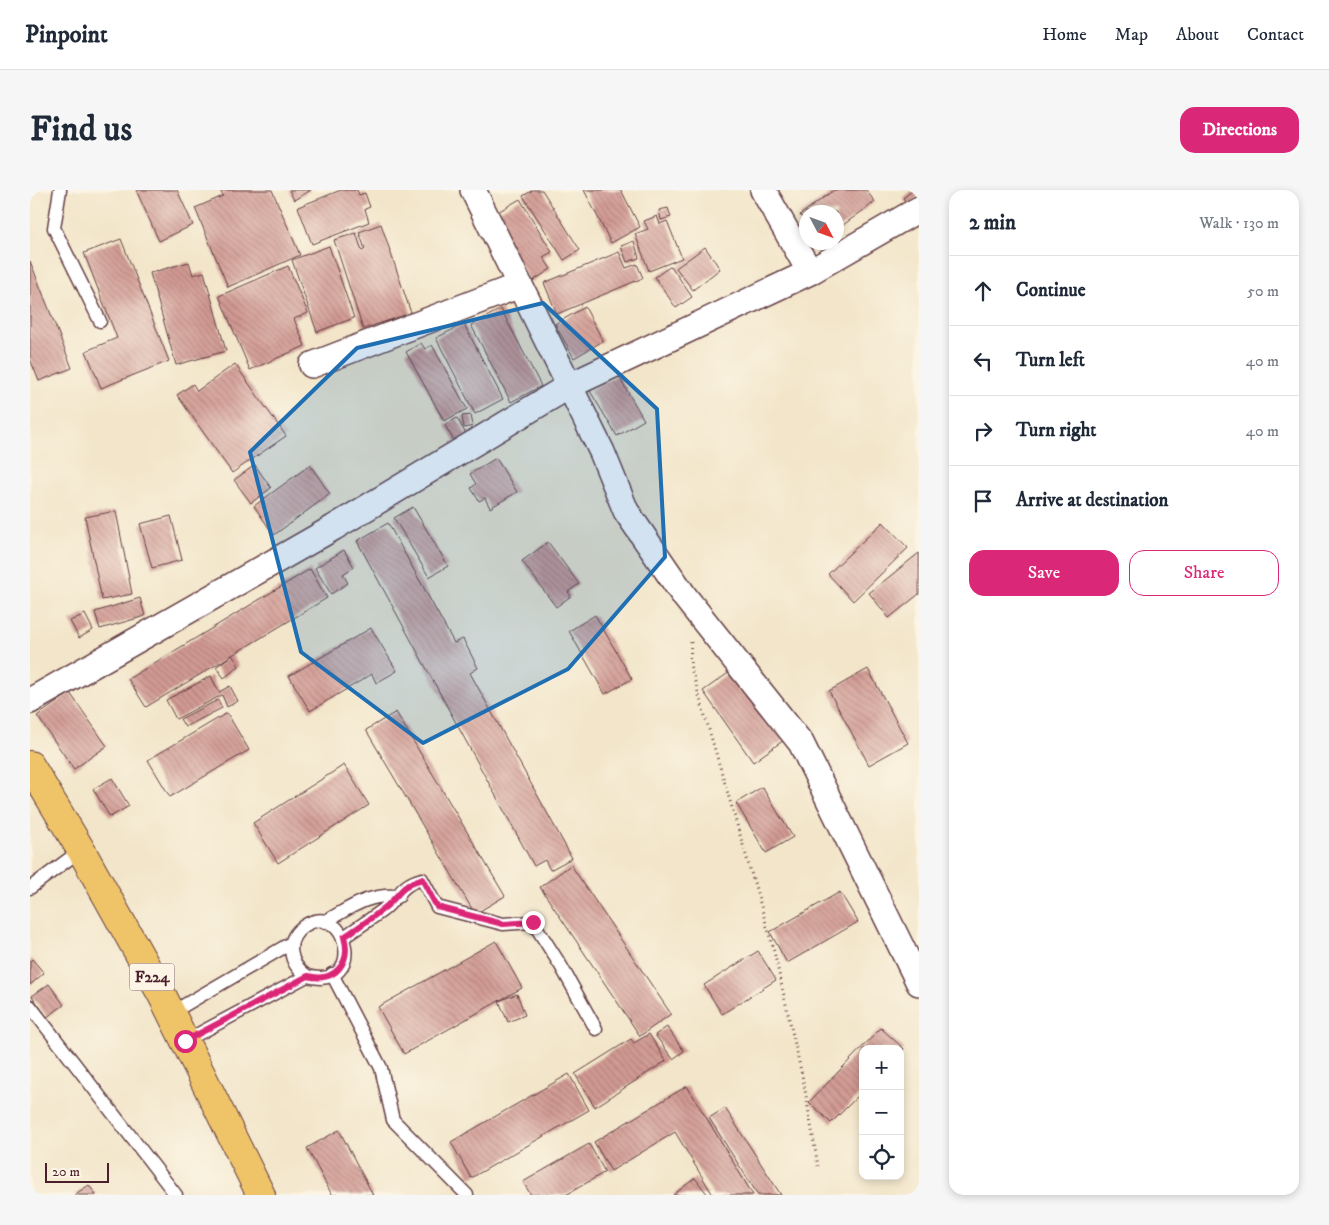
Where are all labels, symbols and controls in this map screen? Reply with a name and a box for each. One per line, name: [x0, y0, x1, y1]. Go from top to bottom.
text: Pinpoint: [25, 20, 108, 50]
text: Home: [1042, 24, 1087, 46]
text: Map: [1115, 24, 1148, 46]
text: About: [1176, 24, 1219, 46]
text: Contact: [1247, 24, 1304, 46]
button: Directions: [1180, 107, 1299, 153]
text: Find us: [30, 108, 132, 152]
north arrow: [799, 205, 844, 250]
text: 2 min: [969, 210, 1016, 236]
text: Walk · 130 m: [1199, 213, 1279, 233]
icon: ahead: [969, 277, 997, 305]
text: Continue: [1016, 279, 1086, 302]
text: 50 m: [1247, 281, 1279, 301]
icon: left: [969, 347, 997, 375]
text: Turn left: [1016, 349, 1085, 372]
text: 40 m: [1246, 351, 1279, 371]
icon: right: [969, 417, 997, 445]
text: Turn right: [1016, 419, 1096, 442]
text: 40 m: [1246, 421, 1279, 441]
icon: arrive: [969, 487, 997, 515]
text: Arrive at destination: [1016, 489, 1168, 512]
button: Save: [969, 550, 1119, 596]
button: Share: [1129, 550, 1279, 596]
route end: [522, 911, 545, 934]
road number: F224: [130, 964, 174, 990]
route start: [174, 1030, 197, 1053]
map controls: [859, 1045, 904, 1180]
button: +: [859, 1045, 904, 1090]
button: −: [859, 1090, 904, 1135]
button: locate: [859, 1135, 904, 1180]
scale bar: [45, 1160, 109, 1183]
text: 20 m: [52, 1163, 80, 1181]

